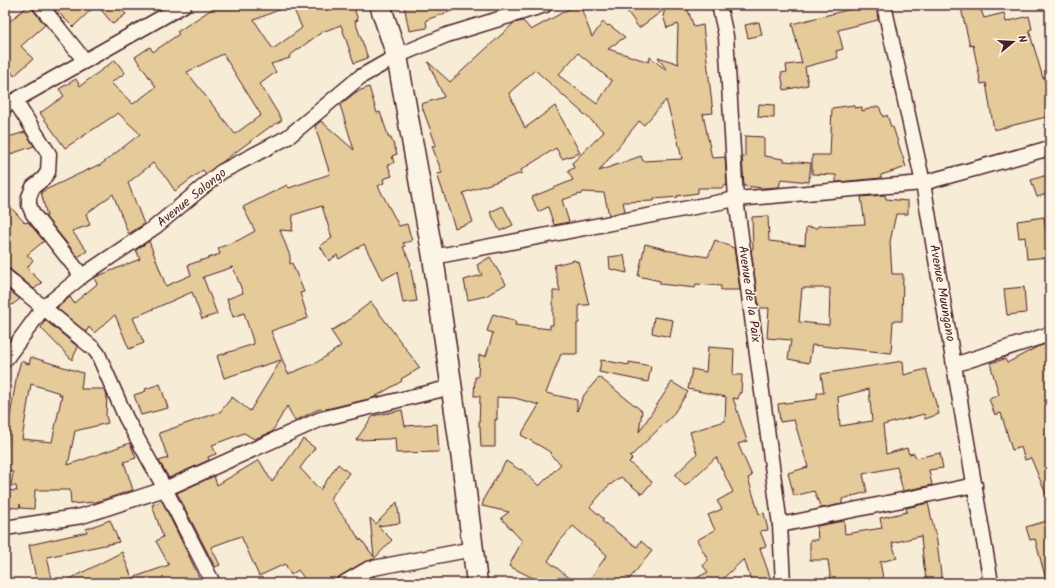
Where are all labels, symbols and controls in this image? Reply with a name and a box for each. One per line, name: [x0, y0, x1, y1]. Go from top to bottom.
north arrow: [993, 22, 1033, 62]
text: N: [1012, 33, 1031, 45]
street label: Avenue Salongo: [153, 163, 232, 233]
street label: Avenue Muungano: [923, 243, 961, 343]
street label: Avenue de la Paix: [732, 244, 766, 344]

